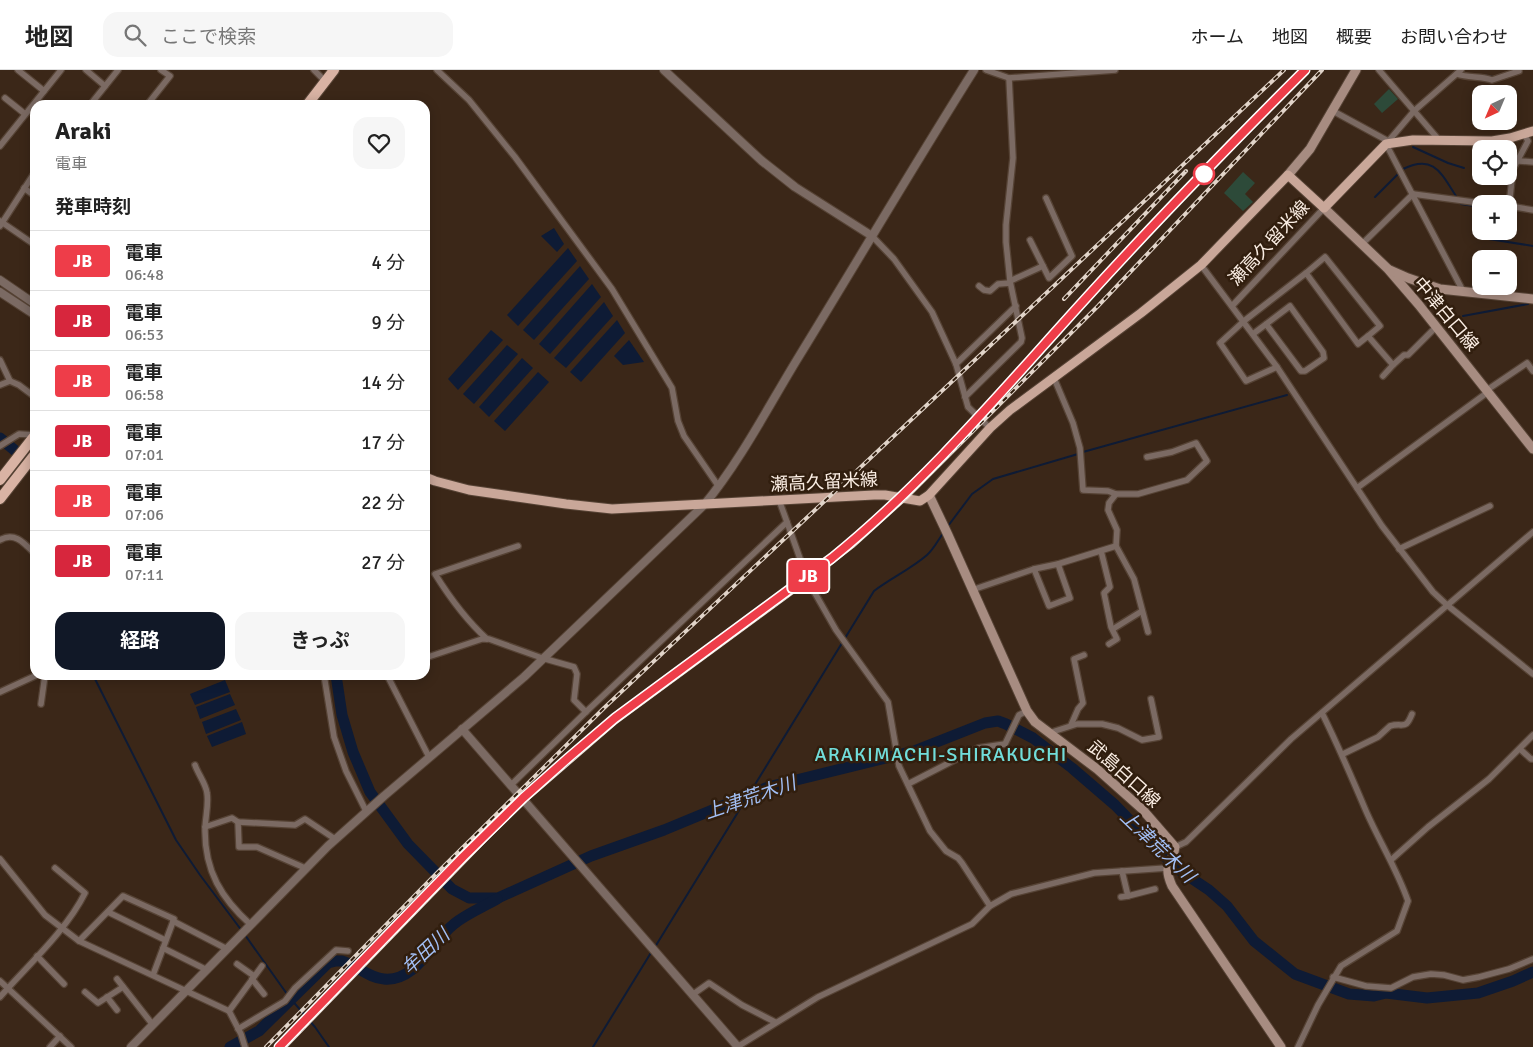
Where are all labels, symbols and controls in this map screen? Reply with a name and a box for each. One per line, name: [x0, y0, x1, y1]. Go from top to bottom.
search box: [103, 12, 453, 57]
icon: search: [121, 21, 149, 49]
text: 地図: [25, 22, 73, 52]
text: ここで検索: [161, 25, 256, 49]
text: ホーム: [1191, 26, 1244, 48]
text: 地図: [1272, 26, 1308, 48]
text: 概要: [1336, 26, 1372, 48]
text: お問い合わせ: [1400, 26, 1508, 48]
north arrow: [1472, 85, 1518, 130]
map controls: [1472, 85, 1517, 295]
text: Araki: [55, 116, 112, 146]
button: heart: [353, 117, 405, 169]
button: locate: [1472, 140, 1517, 185]
text: 電車: [55, 154, 87, 174]
unlabelled marker: [1193, 163, 1215, 185]
text: 発車時刻: [55, 195, 131, 219]
button: +: [1472, 195, 1517, 240]
street label: 瀬高久留米線: [1224, 196, 1314, 290]
text: 電車: [125, 241, 163, 265]
text: JB: [73, 250, 92, 272]
button: −: [1472, 250, 1517, 295]
text: 4 分: [372, 251, 405, 275]
text: 06:48: [125, 265, 164, 285]
street label: 中津白口線: [1409, 272, 1483, 356]
text: 電車: [125, 301, 163, 325]
text: JB: [73, 310, 92, 332]
text: 9 分: [372, 311, 405, 335]
text: 06:53: [125, 325, 164, 345]
text: 電車: [125, 361, 163, 385]
text: JB: [73, 370, 92, 392]
text: 14 分: [361, 371, 405, 395]
text: 06:58: [125, 385, 164, 405]
text: 電車: [125, 421, 163, 445]
text: JB: [73, 430, 92, 452]
text: 17 分: [361, 431, 405, 455]
text: 07:01: [125, 445, 164, 465]
street label: 瀬高久留米線: [769, 468, 879, 496]
text: 電車: [125, 481, 163, 505]
text: JB: [73, 490, 92, 512]
text: 22 分: [361, 491, 405, 515]
text: 07:06: [125, 505, 164, 525]
text: 電車: [125, 541, 163, 565]
text: JB: [73, 550, 92, 572]
text: 27 分: [361, 551, 405, 575]
line badge: JB: [786, 560, 830, 592]
text: 07:11: [125, 565, 164, 585]
text: JB: [798, 565, 818, 587]
button: 経路: [55, 612, 225, 670]
button: きっぷ: [235, 612, 405, 670]
street label: 武島白口線: [1083, 736, 1165, 812]
district label: ARAKIMACHI-SHIRAKUCHI: [815, 742, 1067, 767]
water label: 上津荒木川: [701, 770, 801, 825]
water label: 上津荒木川: [1115, 805, 1201, 890]
water label: 牟田川: [397, 922, 456, 980]

